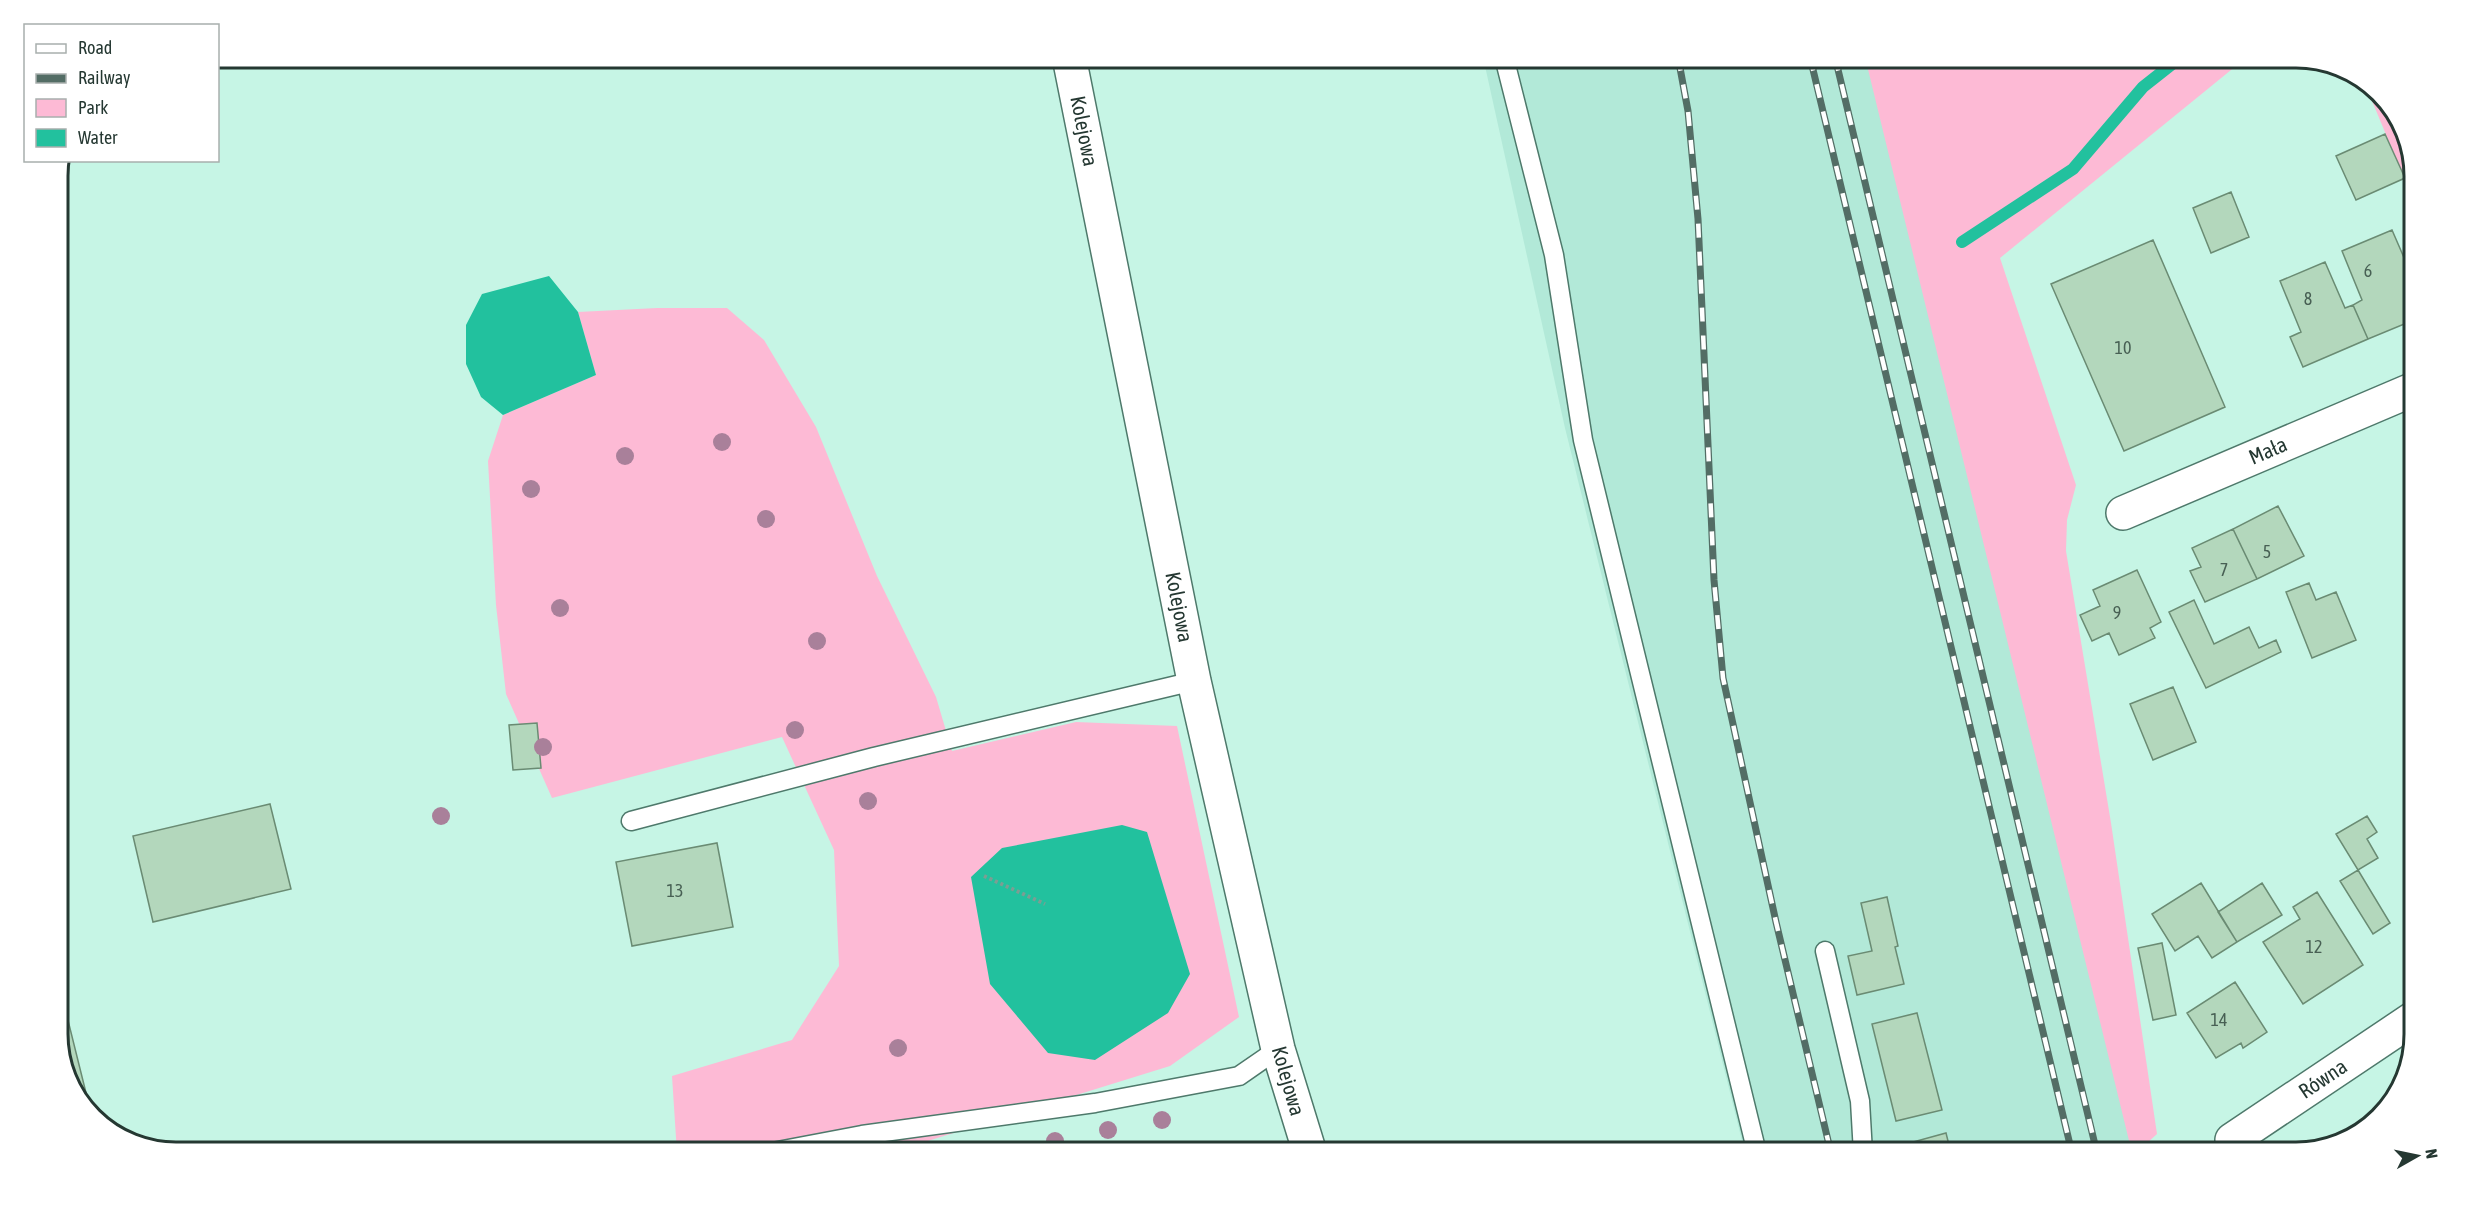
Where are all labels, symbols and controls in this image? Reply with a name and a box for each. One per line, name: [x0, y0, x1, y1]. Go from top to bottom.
legend: [24, 24, 219, 162]
text: Road: [78, 37, 112, 58]
text: Railway: [78, 67, 130, 88]
street label: Kolejowa: [1066, 94, 1104, 168]
text: Park: [78, 97, 108, 118]
text: Water: [78, 127, 118, 148]
house number: 6: [2364, 260, 2372, 281]
house number: 8: [2304, 288, 2312, 309]
house number: 10: [2115, 337, 2131, 358]
street label: Mała: [2245, 431, 2290, 469]
house number: 5: [2263, 541, 2271, 562]
house number: 7: [2220, 559, 2228, 580]
street label: Kolejowa: [1161, 570, 1199, 644]
house number: 9: [2113, 602, 2121, 623]
house number: 13: [667, 880, 683, 901]
house number: 12: [2306, 936, 2322, 957]
house number: 14: [2211, 1009, 2227, 1030]
street label: Kolejowa: [1268, 1043, 1310, 1118]
street label: Równa: [2294, 1054, 2351, 1103]
north arrow: [2387, 1126, 2447, 1186]
text: N: [2422, 1148, 2441, 1160]

